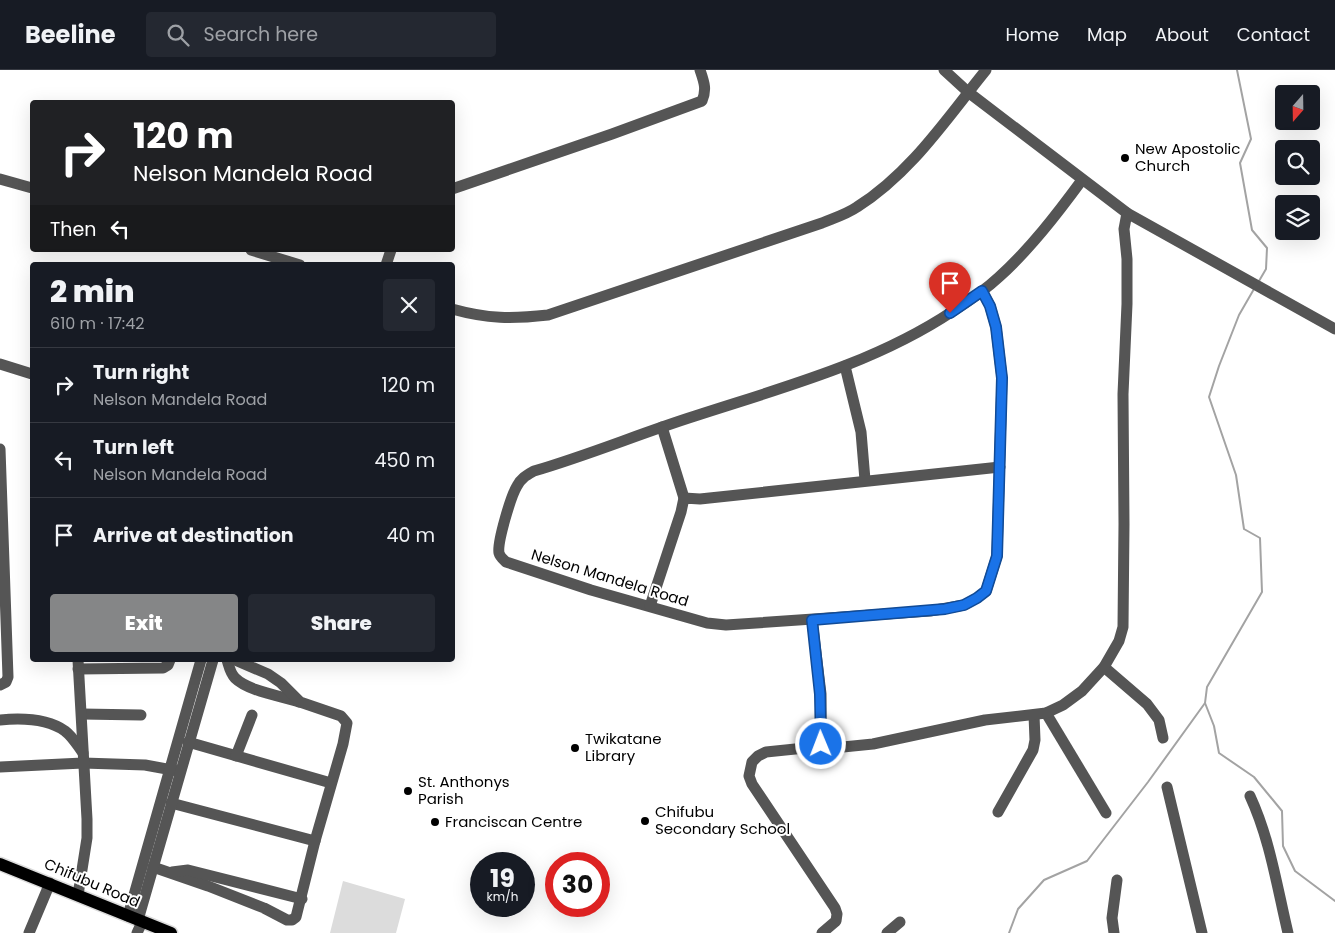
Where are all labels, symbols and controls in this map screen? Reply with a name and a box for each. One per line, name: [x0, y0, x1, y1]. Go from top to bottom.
search box: [146, 12, 496, 57]
text: Beeline: [25, 18, 116, 51]
icon: search: [164, 21, 192, 49]
text: Search here: [204, 21, 318, 48]
text: Home: [1005, 22, 1059, 47]
text: Map: [1087, 22, 1127, 47]
text: About: [1155, 22, 1209, 47]
text: Contact: [1237, 22, 1310, 47]
north arrow: [1275, 85, 1320, 130]
map controls: [1275, 85, 1320, 240]
text: 120 m: [133, 111, 233, 160]
icon: right: [50, 120, 115, 185]
place label: New Apostolic Church: [1135, 138, 1240, 176]
button: search: [1275, 140, 1320, 185]
marker: New Apostolic Church: [1119, 152, 1131, 164]
text: Nelson Mandela Road: [133, 158, 373, 189]
button: layers: [1275, 195, 1320, 240]
icon: left: [106, 215, 134, 243]
text: Then: [50, 216, 96, 243]
pin: [929, 262, 971, 313]
icon: arrive: [936, 269, 964, 297]
text: 2 min: [50, 270, 135, 313]
button: close: [383, 279, 435, 331]
text: 610 m · 17:42: [50, 312, 145, 335]
text: Turn right: [93, 359, 189, 386]
icon: right: [50, 371, 78, 399]
text: 120 m: [381, 372, 435, 399]
text: Nelson Mandela Road: [93, 388, 267, 411]
text: Turn left: [93, 434, 174, 461]
icon: left: [50, 446, 78, 474]
text: 450 m: [375, 447, 435, 474]
text: Nelson Mandela Road: [93, 463, 267, 486]
icon: arrive: [50, 521, 78, 549]
text: Arrive at destination: [93, 522, 294, 549]
text: 40 m: [386, 522, 435, 549]
street label: Nelson Mandela Road: [529, 544, 691, 611]
button: Exit: [50, 594, 238, 652]
button: Share: [248, 594, 435, 652]
position arrow: [794, 717, 846, 769]
place label: Twikatane Library: [585, 728, 661, 766]
marker: Twikatane Library: [569, 742, 581, 754]
place label: St. Anthonys Parish: [418, 771, 510, 809]
marker: St. Anthonys Parish: [402, 785, 414, 797]
place label: Chifubu Secondary School: [655, 801, 790, 839]
place label: Franciscan Centre: [445, 811, 582, 832]
marker: Chifubu Secondary School: [639, 815, 651, 827]
marker: Franciscan Centre: [429, 816, 441, 828]
speed limit sign: 30: [545, 852, 610, 917]
street label: Chifubu Road: [41, 853, 143, 912]
text: 19: [490, 861, 515, 896]
text: km/h: [487, 888, 518, 905]

